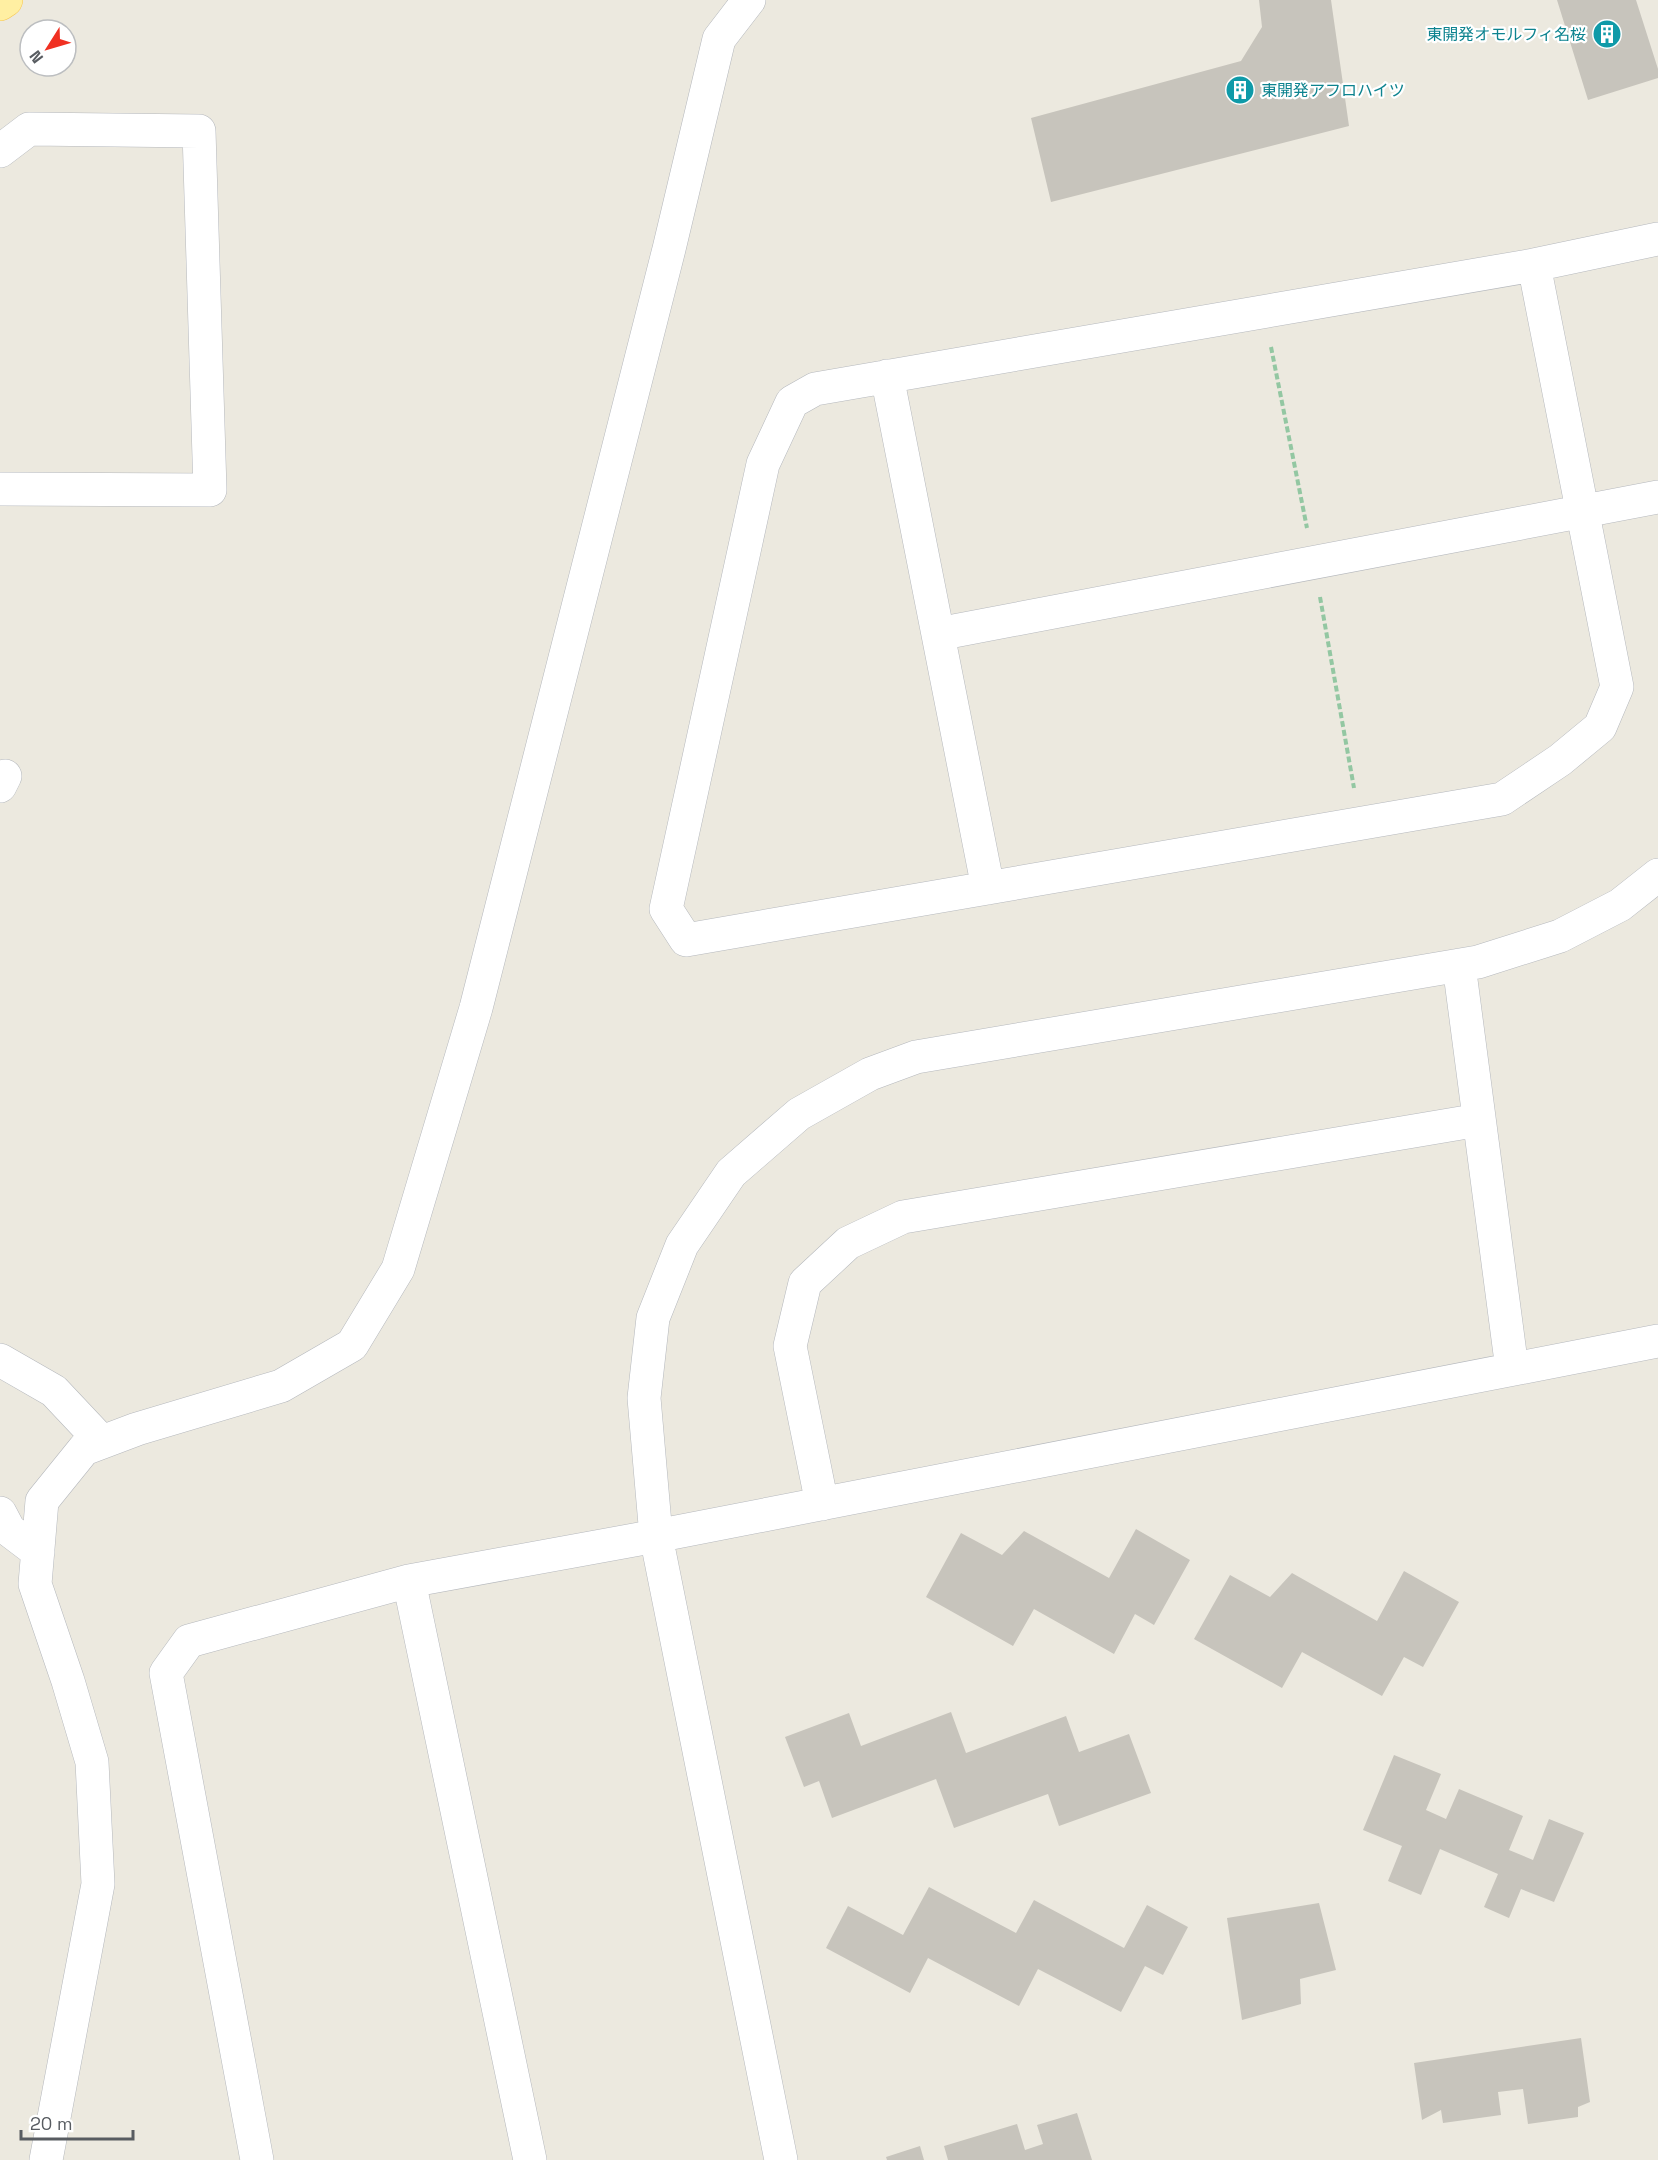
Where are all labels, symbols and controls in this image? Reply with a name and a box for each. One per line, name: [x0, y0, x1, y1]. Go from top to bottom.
north arrow: [18, 18, 78, 78]
building icon: 東開発オモルフィ名桜: [1591, 18, 1623, 50]
place label: 東開発オモルフィ名桜: [1426, 24, 1586, 45]
text: N: [25, 46, 48, 67]
building icon: 東開発アフロハイツ: [1224, 74, 1256, 106]
place label: 東開発アフロハイツ: [1261, 80, 1405, 101]
scale bar: [21, 2103, 134, 2141]
text: 20 m: [30, 2112, 73, 2135]

